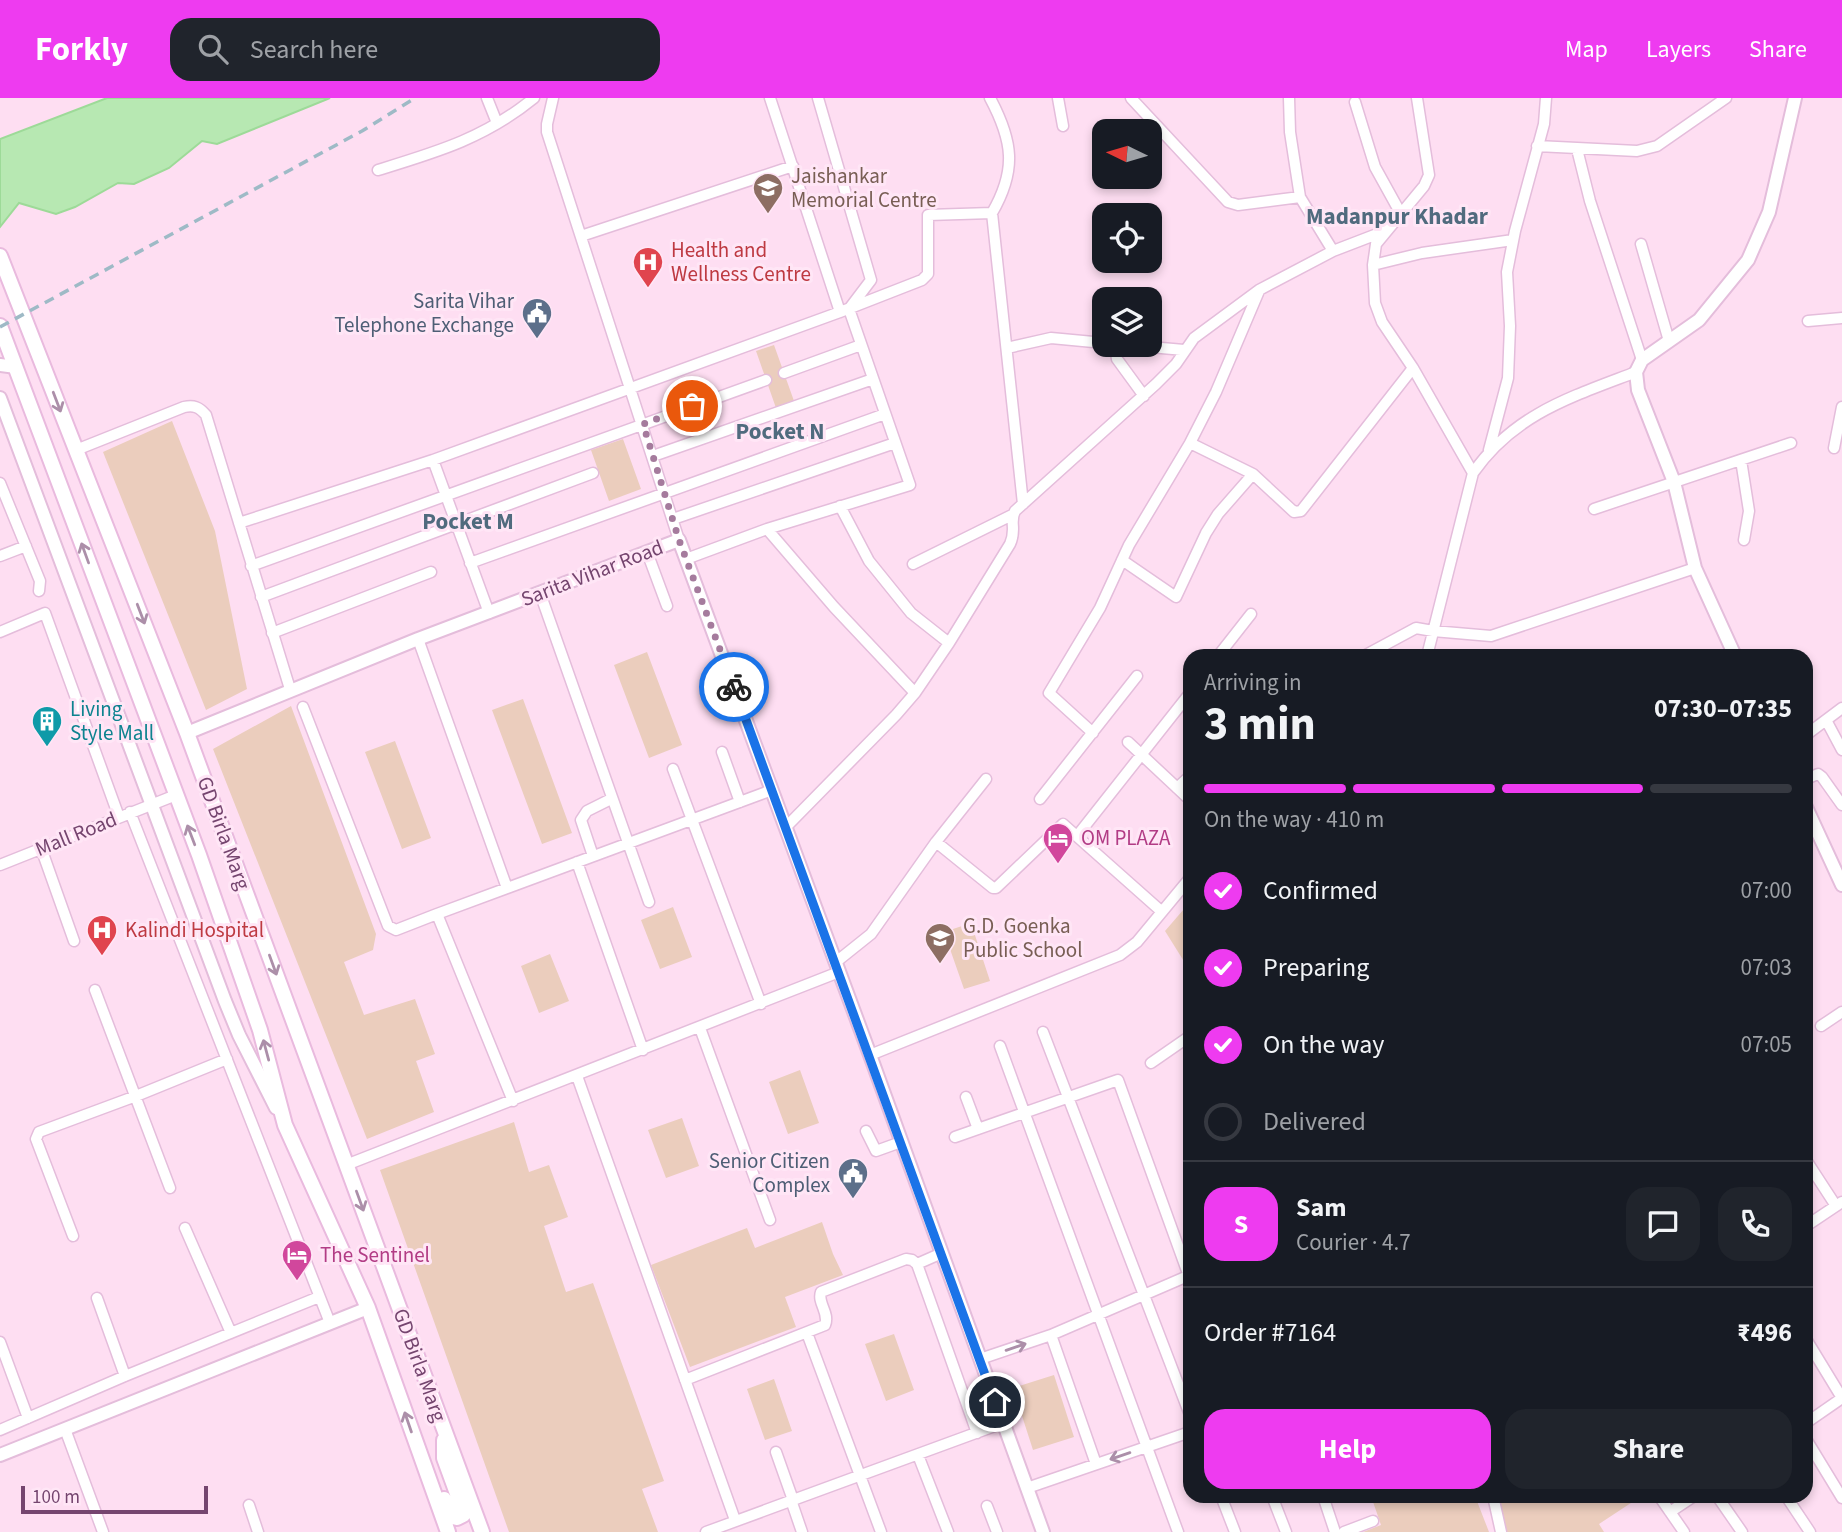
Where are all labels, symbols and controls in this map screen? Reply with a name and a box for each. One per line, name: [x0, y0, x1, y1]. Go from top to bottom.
search box: [170, 18, 660, 81]
text: Forkly: [35, 26, 128, 73]
icon: search: [194, 30, 232, 68]
text: Search here: [250, 31, 378, 68]
text: Map: [1565, 32, 1608, 67]
text: Layers: [1646, 32, 1711, 67]
text: Share: [1749, 32, 1807, 67]
north arrow: [1092, 119, 1162, 189]
map controls: [1092, 119, 1162, 357]
place label: Jaishankar Memorial Centre: [791, 161, 937, 215]
school or university icon: Jaishankar Memorial Centre: [751, 171, 785, 215]
district label: Madanpur Khadar: [1306, 200, 1489, 233]
button: locate: [1092, 203, 1162, 273]
place label: Health and Wellness Centre: [671, 235, 811, 289]
hospital icon: Health and Wellness Centre: [631, 245, 665, 289]
place label: Sarita Vihar Telephone Exchange: [334, 286, 515, 340]
button: layers: [1092, 287, 1162, 357]
public building icon: Sarita Vihar Telephone Exchange: [520, 296, 554, 340]
pin: [662, 376, 722, 436]
icon: bag: [673, 387, 711, 425]
one-way arrow: [52, 391, 65, 413]
district label: Pocket N: [735, 415, 825, 448]
district label: Pocket M: [422, 505, 514, 538]
street label: Sarita Vihar Road: [516, 532, 668, 614]
one-way arrow: [78, 543, 91, 565]
one-way arrow: [135, 603, 148, 625]
courier: [699, 652, 769, 722]
text: Arriving in: [1204, 666, 1302, 699]
icon: bike: [715, 668, 753, 706]
text: 07:30–07:35: [1654, 690, 1792, 727]
text: 3 min: [1204, 692, 1316, 757]
place label: Living Style Mall: [70, 694, 154, 748]
building icon: Living Style Mall: [30, 704, 64, 748]
street label: GD Birla Marg: [190, 772, 259, 894]
text: On the way · 410 m: [1204, 803, 1384, 836]
street label: Mall Road: [31, 804, 121, 864]
hotel icon: OM PLAZA: [1041, 821, 1075, 865]
place label: OM PLAZA: [1081, 823, 1171, 853]
one-way arrow: [184, 824, 197, 846]
icon: check: [1204, 872, 1242, 910]
text: Confirmed: [1263, 872, 1378, 909]
text: 07:00: [1741, 874, 1792, 907]
place label: G.D. Goenka Public School: [963, 911, 1083, 965]
hospital icon: Kalindi Hospital: [85, 913, 119, 957]
place label: Kalindi Hospital: [125, 915, 264, 945]
school or university icon: G.D. Goenka Public School: [923, 921, 957, 965]
icon: check: [1204, 949, 1242, 987]
text: Preparing: [1263, 949, 1369, 986]
text: 07:03: [1741, 951, 1792, 984]
one-way arrow: [267, 953, 280, 975]
icon: check: [1204, 1026, 1242, 1064]
text: On the way: [1263, 1026, 1384, 1063]
text: 07:05: [1741, 1028, 1792, 1061]
one-way arrow: [258, 1039, 271, 1061]
text: Delivered: [1263, 1103, 1366, 1140]
place label: Senior Citizen Complex: [709, 1146, 831, 1200]
public building icon: Senior Citizen Complex: [836, 1156, 870, 1200]
button: chat: [1626, 1187, 1700, 1261]
button: phone: [1718, 1187, 1792, 1261]
text: Sam: [1296, 1189, 1346, 1226]
one-way arrow: [354, 1190, 367, 1212]
text: S: [1234, 1206, 1248, 1243]
text: Courier · 4.7: [1296, 1226, 1411, 1259]
hotel icon: The Sentinel: [280, 1238, 314, 1282]
place label: The Sentinel: [320, 1240, 430, 1270]
street label: GD Birla Marg: [386, 1304, 455, 1426]
text: Order #7164: [1204, 1314, 1336, 1351]
text: ₹496: [1737, 1314, 1792, 1351]
one-way arrow: [1004, 1340, 1026, 1352]
pin: [965, 1372, 1025, 1432]
icon: home: [976, 1383, 1014, 1421]
button: Help: [1204, 1409, 1491, 1489]
button: Share: [1505, 1409, 1792, 1489]
one-way arrow: [401, 1411, 413, 1433]
one-way arrow: [1109, 1450, 1131, 1463]
scale bar: [21, 1483, 208, 1515]
text: 100 m: [32, 1484, 80, 1511]

